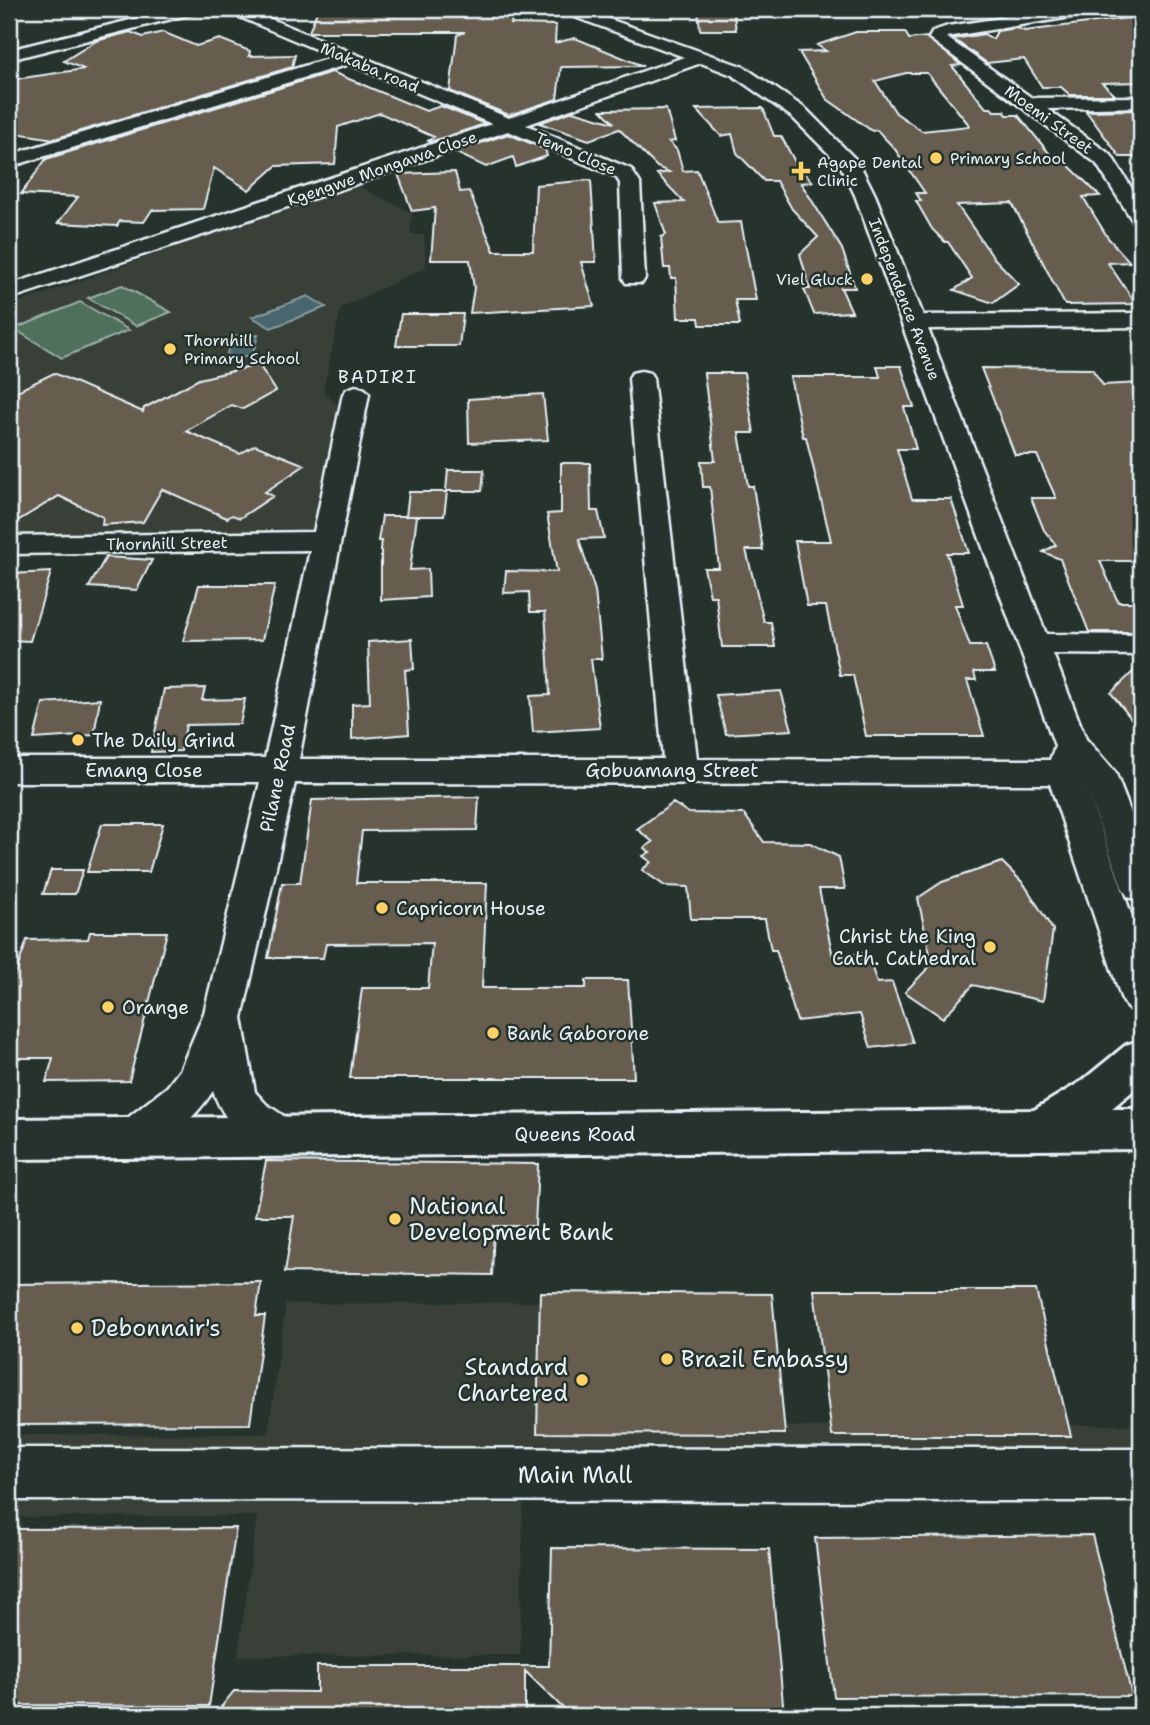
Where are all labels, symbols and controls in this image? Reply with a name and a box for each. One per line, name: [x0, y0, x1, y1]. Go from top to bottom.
street label: Makaba road: [317, 37, 422, 98]
street label: Moemi Street: [1000, 80, 1097, 159]
street label: Kgengwe Mongawa Close: [285, 126, 480, 211]
street label: Temo Close: [532, 127, 620, 180]
place label: Primary School: [950, 148, 1066, 169]
marker: Primary School: [928, 150, 944, 166]
place label: Agape Dental Clinic: [817, 152, 922, 191]
marker: Agape Dental Clinic: [791, 161, 811, 181]
street label: Independence Avenue: [864, 215, 945, 383]
place label: Viel Gluck: [776, 269, 853, 290]
marker: Viel Gluck: [859, 271, 875, 287]
place label: Thornhill Primary School: [184, 330, 300, 369]
marker: Thornhill Primary School: [162, 341, 178, 357]
district label: BADIRI: [338, 365, 418, 389]
street label: Thornhill Street: [106, 532, 228, 555]
street label: Pilane Road: [254, 722, 301, 835]
place label: The Daily Grind: [92, 728, 235, 753]
marker: The Daily Grind: [70, 732, 86, 748]
street label: Emang Close: [85, 758, 203, 783]
street label: Gobuamang Street: [585, 758, 759, 783]
place label: Capricorn House: [396, 896, 546, 921]
marker: Capricorn House: [374, 900, 390, 916]
place label: Christ the King Cath. Cathedral: [832, 924, 976, 971]
marker: Christ the King Cath. Cathedral: [982, 939, 998, 955]
place label: Orange: [122, 995, 189, 1020]
marker: Orange: [100, 999, 116, 1015]
place label: Bank Gaborone: [507, 1021, 649, 1046]
marker: Bank Gaborone: [485, 1025, 501, 1041]
street label: Queens Road: [515, 1122, 635, 1147]
place label: National Development Bank: [409, 1191, 614, 1247]
marker: National Development Bank: [387, 1211, 403, 1227]
place label: Debonnair's: [91, 1313, 221, 1343]
marker: Debonnair's: [69, 1320, 85, 1336]
place label: Brazil Embassy: [681, 1344, 849, 1374]
marker: Brazil Embassy: [659, 1351, 675, 1367]
place label: Standard Chartered: [457, 1352, 568, 1408]
marker: Standard Chartered: [574, 1372, 590, 1388]
street label: Main Mall: [518, 1460, 632, 1490]

